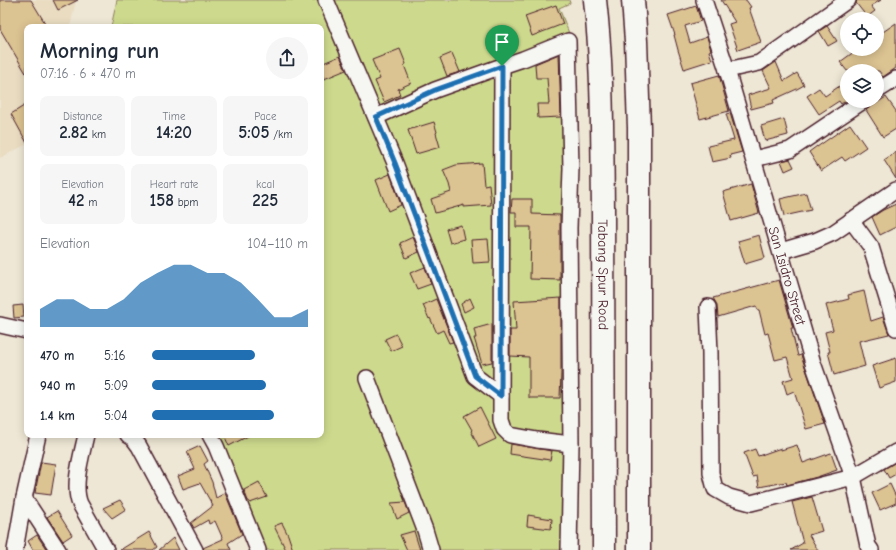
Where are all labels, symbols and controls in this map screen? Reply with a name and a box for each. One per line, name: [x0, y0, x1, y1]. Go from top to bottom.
map controls: [840, 12, 884, 108]
button: locate: [840, 12, 884, 56]
pin: [485, 25, 519, 66]
icon: arrive: [491, 31, 513, 53]
button: share: [266, 37, 308, 79]
text: Morning run: [40, 38, 159, 64]
button: layers: [840, 64, 884, 108]
text: 07:16 · 6 × 470 m: [40, 66, 136, 81]
text: Distance: [63, 110, 102, 123]
text: Time: [163, 110, 185, 123]
text: Pace: [254, 110, 276, 123]
text: 2.82: [59, 123, 88, 142]
text: 14:20: [156, 123, 192, 142]
text: 5:05: [238, 123, 270, 142]
text: km: [88, 128, 106, 141]
text: /km: [270, 128, 292, 141]
text: Elevation: [62, 178, 104, 191]
text: Heart rate: [150, 178, 198, 191]
text: kcal: [256, 178, 275, 191]
text: 42: [68, 191, 85, 210]
text: 158: [150, 191, 174, 210]
text: 225: [252, 191, 278, 210]
text: m: [85, 196, 97, 209]
text: bpm: [174, 196, 198, 209]
street label: Tabang Spur Road: [595, 219, 612, 330]
street label: San Isidro Street: [765, 224, 810, 328]
text: Elevation: [40, 236, 90, 251]
text: 104–110 m: [248, 236, 308, 251]
text: 470 m: [40, 348, 74, 363]
text: 5:16: [104, 348, 126, 363]
text: 940 m: [40, 378, 75, 393]
text: 5:09: [104, 378, 128, 393]
text: 1.4 km: [40, 408, 75, 423]
text: 5:04: [104, 408, 128, 423]

